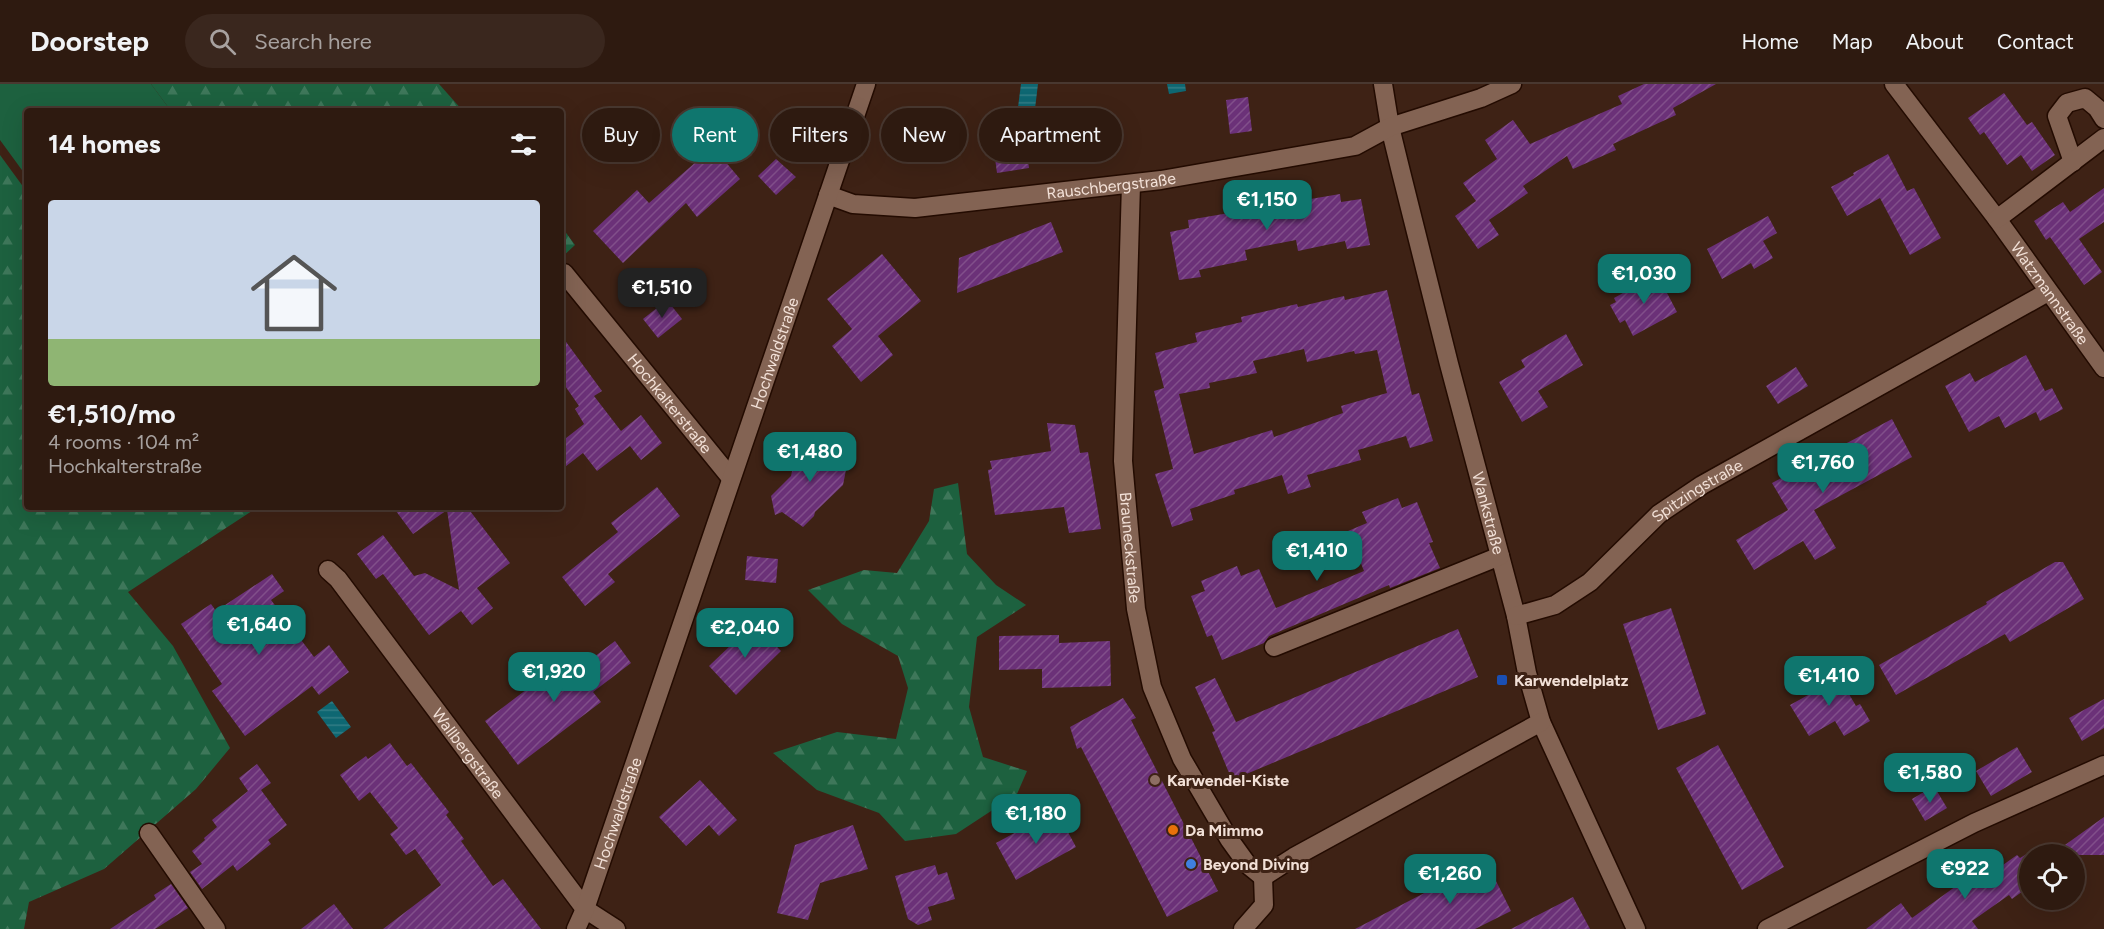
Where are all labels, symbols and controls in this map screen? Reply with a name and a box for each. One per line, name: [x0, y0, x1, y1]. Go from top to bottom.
search box: [185, 14, 605, 68]
text: Doorstep: [30, 24, 149, 58]
icon: search: [206, 25, 239, 58]
text: Search here: [254, 28, 372, 55]
text: Home: [1742, 29, 1799, 54]
text: Map: [1832, 29, 1873, 54]
text: About: [1906, 29, 1964, 54]
text: Contact: [1997, 29, 2074, 54]
chip: Buy: [582, 108, 660, 162]
chip: Rent: [672, 108, 758, 162]
chip: Filters: [770, 108, 869, 162]
chip: New: [881, 108, 967, 162]
chip: Apartment: [979, 108, 1122, 162]
text: 14 homes: [48, 128, 161, 160]
icon: filters: [507, 128, 540, 161]
street label: Rauschbergstraße: [1045, 169, 1178, 203]
pin: €1,150: [1218, 180, 1316, 231]
text: €1,150: [1237, 187, 1297, 211]
icon: home: [240, 239, 348, 347]
street label: Watzmannstraße: [2007, 239, 2093, 348]
pin: €1,030: [1595, 254, 1693, 305]
text: €1,030: [1612, 261, 1676, 285]
pin: €1,510: [613, 268, 711, 319]
text: €1,510: [632, 275, 692, 299]
street label: Hochwaldstraße: [747, 295, 803, 412]
street label: Hochkalterstraße: [623, 350, 716, 458]
text: €1,510/mo: [48, 398, 176, 430]
text: 4 rooms · 104 m²: [48, 430, 199, 454]
pin: €1,480: [761, 432, 859, 483]
text: €1,480: [777, 439, 843, 463]
pin: €1,760: [1774, 443, 1872, 494]
text: €1,760: [1791, 450, 1855, 474]
text: Hochkalterstraße: [48, 454, 202, 478]
street label: Spitzingstraße: [1648, 455, 1746, 526]
street label: Wankstraße: [1468, 470, 1508, 557]
street label: Brauneckstraße: [1116, 491, 1144, 604]
pin: €1,410: [1268, 531, 1366, 582]
text: €1,410: [1286, 538, 1348, 562]
pin: €1,640: [210, 605, 308, 656]
pin: €2,040: [696, 608, 794, 659]
text: €1,640: [227, 612, 291, 636]
text: €2,040: [710, 615, 780, 639]
pin: €1,920: [505, 652, 603, 703]
pin: €1,410: [1780, 656, 1878, 707]
text: €1,920: [522, 659, 586, 683]
text: €1,410: [1798, 663, 1860, 687]
place label: Karwendelplatz: [1514, 671, 1629, 690]
marker: Karwendelplatz: [1495, 673, 1509, 687]
street label: Wallbergstraße: [428, 705, 508, 803]
pin: €1,580: [1881, 753, 1979, 804]
street label: Hochwaldstraße: [590, 755, 646, 872]
text: €1,580: [1898, 760, 1962, 784]
place label: Karwendel-Kiste: [1167, 771, 1289, 790]
marker: Karwendel-Kiste: [1148, 773, 1162, 787]
pin: €1,180: [987, 794, 1085, 845]
text: €1,180: [1005, 801, 1067, 825]
place label: Da Mimmo: [1185, 821, 1264, 840]
marker: Da Mimmo: [1166, 823, 1180, 837]
map controls: [2019, 844, 2085, 910]
button: locate: [2019, 844, 2085, 910]
pin: €922: [1929, 849, 2001, 900]
pin: €1,260: [1401, 854, 1499, 905]
place label: Beyond Diving: [1203, 855, 1309, 874]
text: €922: [1941, 856, 1989, 880]
marker: Beyond Diving: [1184, 857, 1198, 871]
text: €1,260: [1418, 861, 1482, 885]

